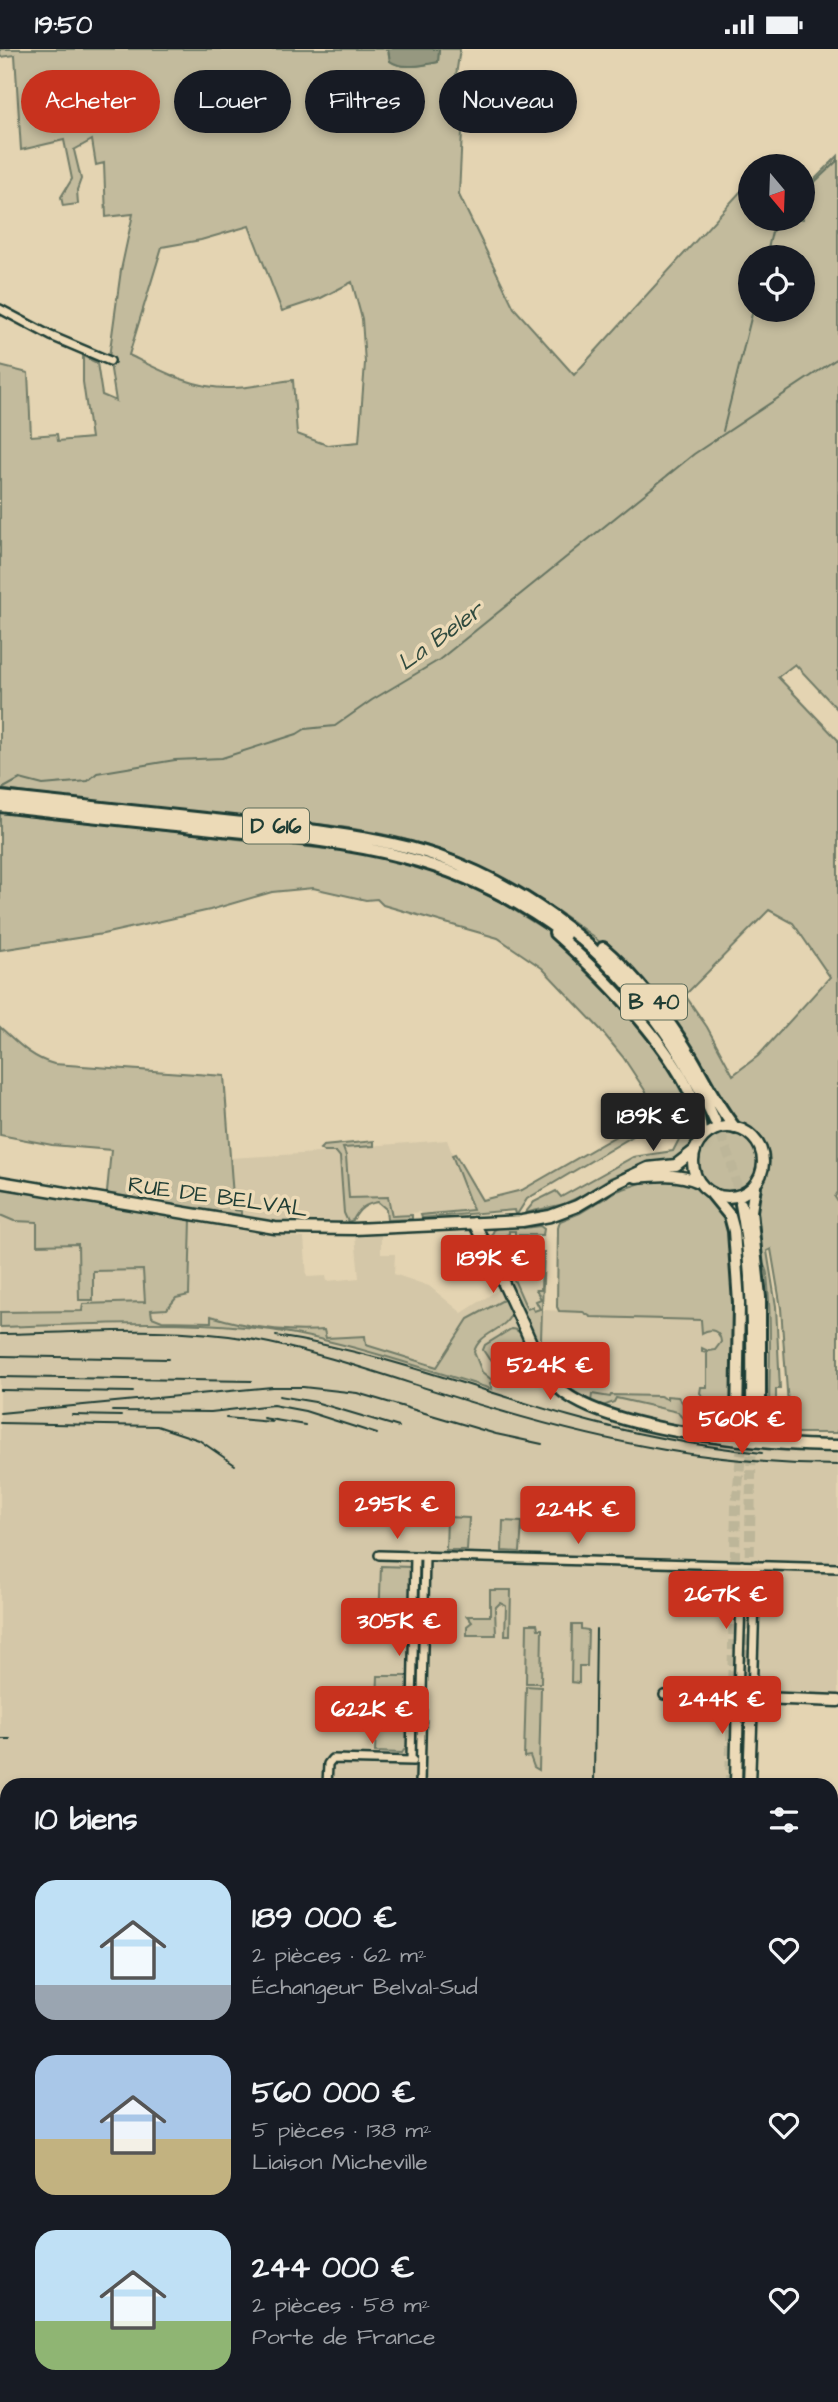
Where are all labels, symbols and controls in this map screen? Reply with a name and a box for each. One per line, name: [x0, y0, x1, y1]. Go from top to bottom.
text: 19:50: [35, 7, 92, 43]
chip: Acheter: [21, 70, 160, 133]
chip: Louer: [174, 70, 291, 133]
chip: Filtres: [305, 70, 425, 133]
chip: Nouveau: [439, 70, 577, 133]
north arrow: [738, 154, 816, 231]
map controls: [738, 154, 815, 322]
button: locate: [738, 245, 815, 322]
water label: La Beler: [391, 592, 493, 680]
road number: D 616: [243, 809, 309, 843]
road number: B 40: [621, 985, 687, 1019]
pin: 189K €: [596, 1093, 710, 1153]
text: 189K €: [617, 1100, 689, 1132]
street label: RUE DE BELVAL: [126, 1169, 310, 1225]
pin: 189K €: [436, 1235, 550, 1295]
text: 189K €: [457, 1242, 529, 1274]
pin: 524K €: [493, 1343, 607, 1402]
text: 524K €: [507, 1349, 593, 1381]
pin: 560K €: [685, 1397, 799, 1456]
text: 560K €: [699, 1403, 785, 1435]
pin: 295K €: [340, 1481, 454, 1541]
pin: 224K €: [521, 1487, 635, 1546]
text: 295K €: [355, 1488, 439, 1520]
text: 224K €: [536, 1493, 620, 1525]
pin: 267K €: [669, 1571, 783, 1631]
text: 267K €: [684, 1578, 768, 1610]
pin: 305K €: [342, 1599, 456, 1658]
text: 305K €: [357, 1605, 441, 1637]
pin: 244K €: [665, 1677, 779, 1736]
text: 244K €: [679, 1683, 765, 1715]
pin: 622K €: [315, 1687, 429, 1746]
text: 622K €: [331, 1693, 413, 1725]
text: 10 biens: [35, 1799, 137, 1841]
icon: filters: [765, 1801, 803, 1839]
text: 189 000 €: [252, 1897, 397, 1939]
icon: home: [91, 1908, 175, 1992]
icon: heart: [765, 1931, 803, 1969]
text: 2 pièces · 62 m²: [252, 1939, 427, 1971]
text: Échangeur Belval-Sud: [252, 1971, 478, 2003]
text: 560 000 €: [252, 2072, 416, 2114]
icon: home: [91, 2083, 175, 2167]
icon: heart: [765, 2106, 803, 2144]
text: 5 pièces · 138 m²: [252, 2114, 432, 2146]
text: Liaison Micheville: [252, 2146, 428, 2178]
text: 244 000 €: [252, 2247, 415, 2289]
icon: home: [91, 2258, 175, 2342]
icon: heart: [765, 2281, 803, 2319]
text: 2 pièces · 58 m²: [252, 2289, 430, 2321]
text: Porte de France: [252, 2321, 436, 2353]

